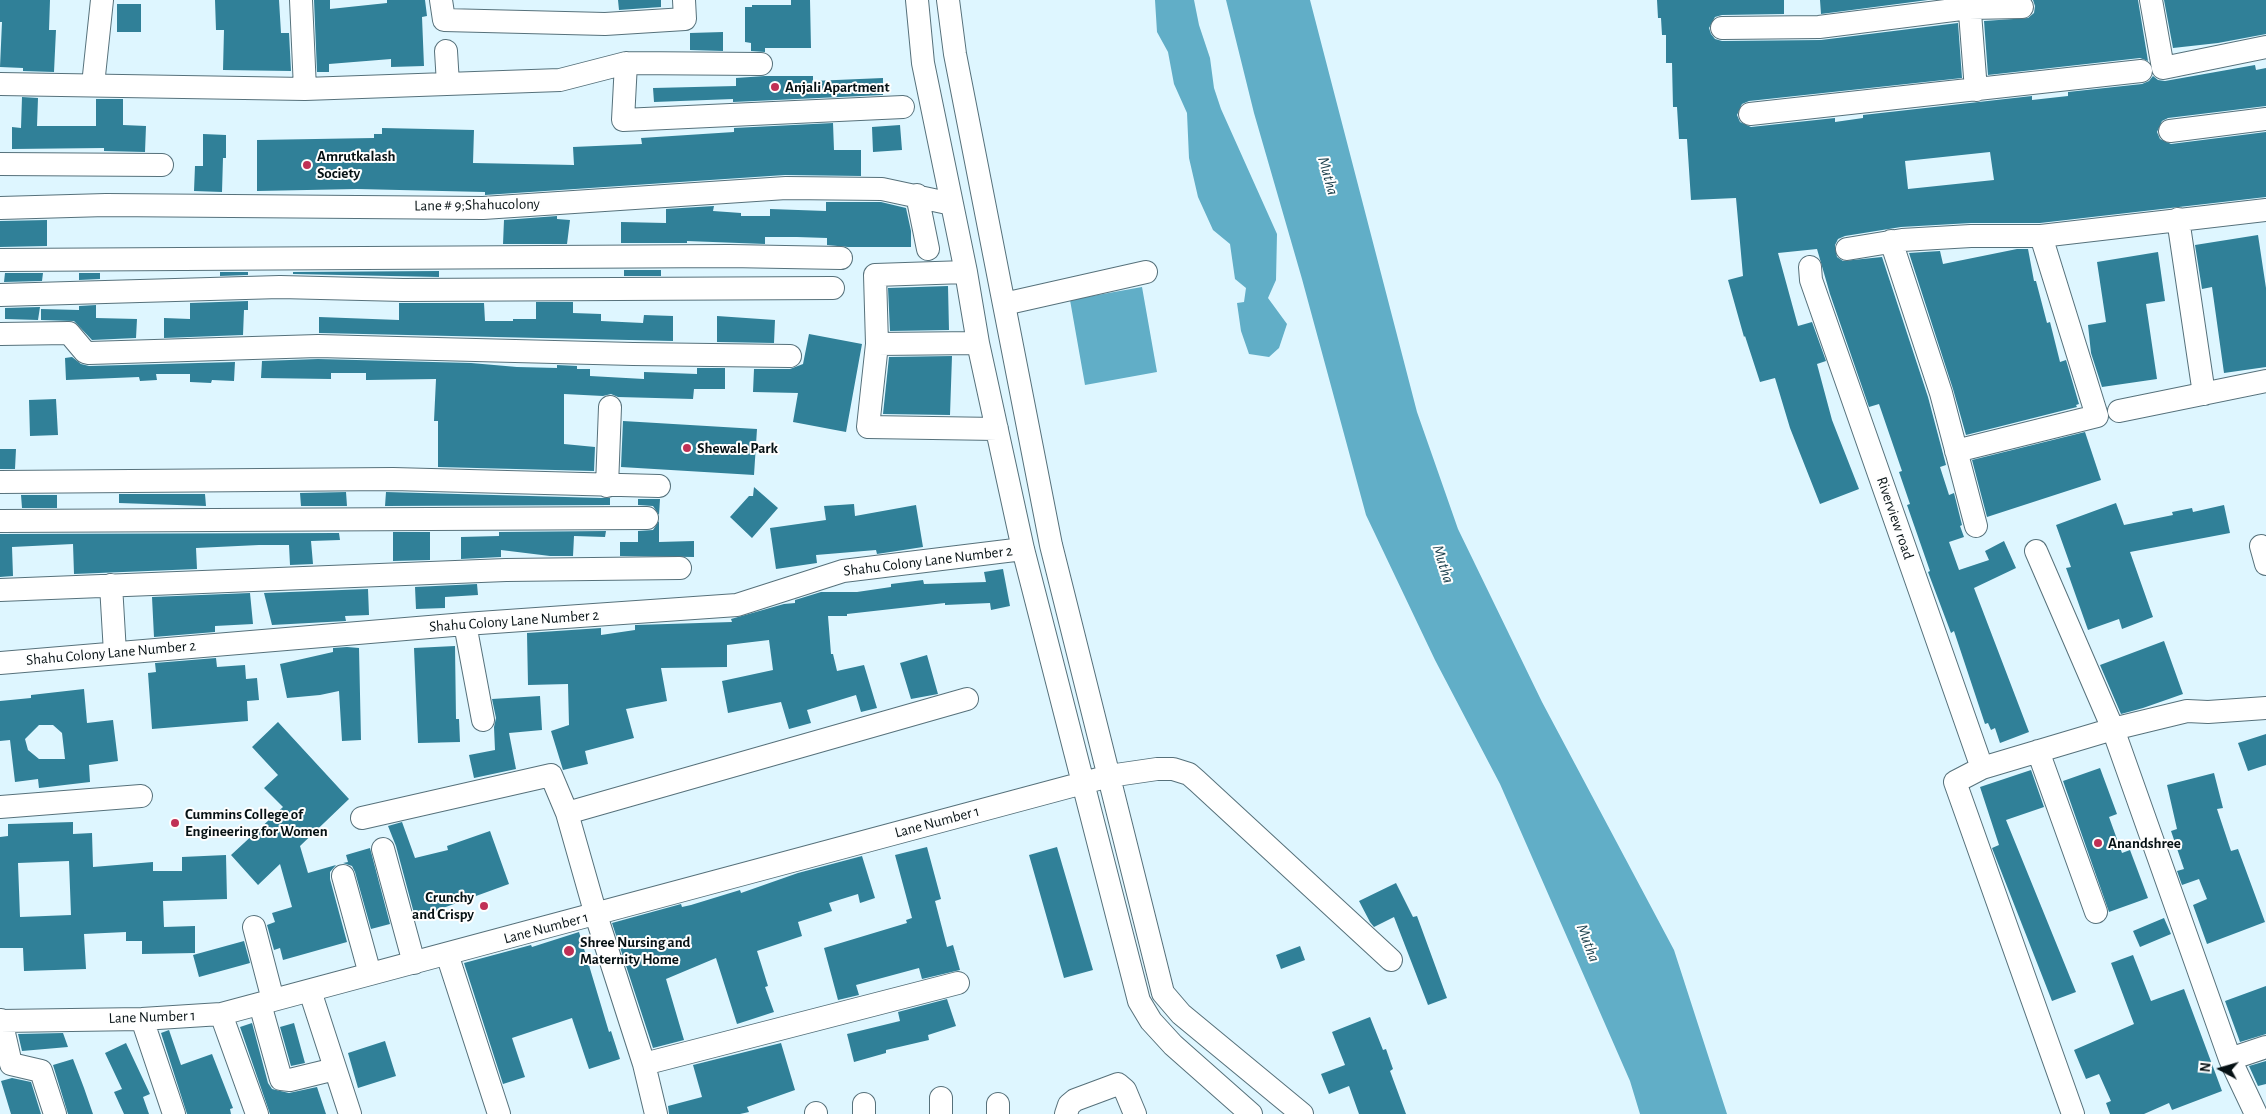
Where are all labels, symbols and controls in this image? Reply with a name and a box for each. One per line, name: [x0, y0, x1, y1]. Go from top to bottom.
place label: Anjali Apartment: [785, 78, 890, 96]
marker: Anjali Apartment: [769, 81, 781, 93]
place label: Amrutkalash Society: [317, 147, 395, 182]
water label: Mutha: [1313, 155, 1343, 197]
marker: Amrutkalash Society: [301, 159, 313, 171]
street label: Lane # 9;Shahucolony: [414, 195, 540, 215]
place label: Shewale Park: [697, 439, 778, 457]
marker: Shewale Park: [681, 442, 693, 454]
street label: Riverview road: [1872, 474, 1918, 562]
street label: Shahu Colony Lane Number 2: [842, 542, 1014, 580]
water label: Mutha: [1428, 542, 1458, 586]
street label: Shahu Colony Lane Number 2: [428, 606, 600, 636]
street label: Shahu Colony Lane Number 2: [25, 637, 197, 669]
street label: Lane Number 1: [893, 802, 981, 842]
place label: Cummins College of Engineering for Women: [185, 805, 328, 840]
marker: Cummins College of Engineering for Women: [169, 817, 181, 829]
place label: Anandshree: [2108, 834, 2181, 852]
marker: Anandshree: [2092, 837, 2104, 849]
place label: Crunchy and Crispy: [412, 888, 474, 923]
marker: Crunchy and Crispy: [478, 900, 490, 912]
street label: Lane Number 1: [502, 908, 590, 948]
water label: Mutha: [1572, 921, 1604, 965]
place label: Shree Nursing and Maternity Home: [580, 933, 690, 968]
marker: Shree Nursing and Maternity Home: [562, 944, 576, 958]
street label: Lane Number 1: [108, 1006, 196, 1028]
north arrow: [2196, 1044, 2246, 1094]
text: N: [2199, 1062, 2214, 1073]

